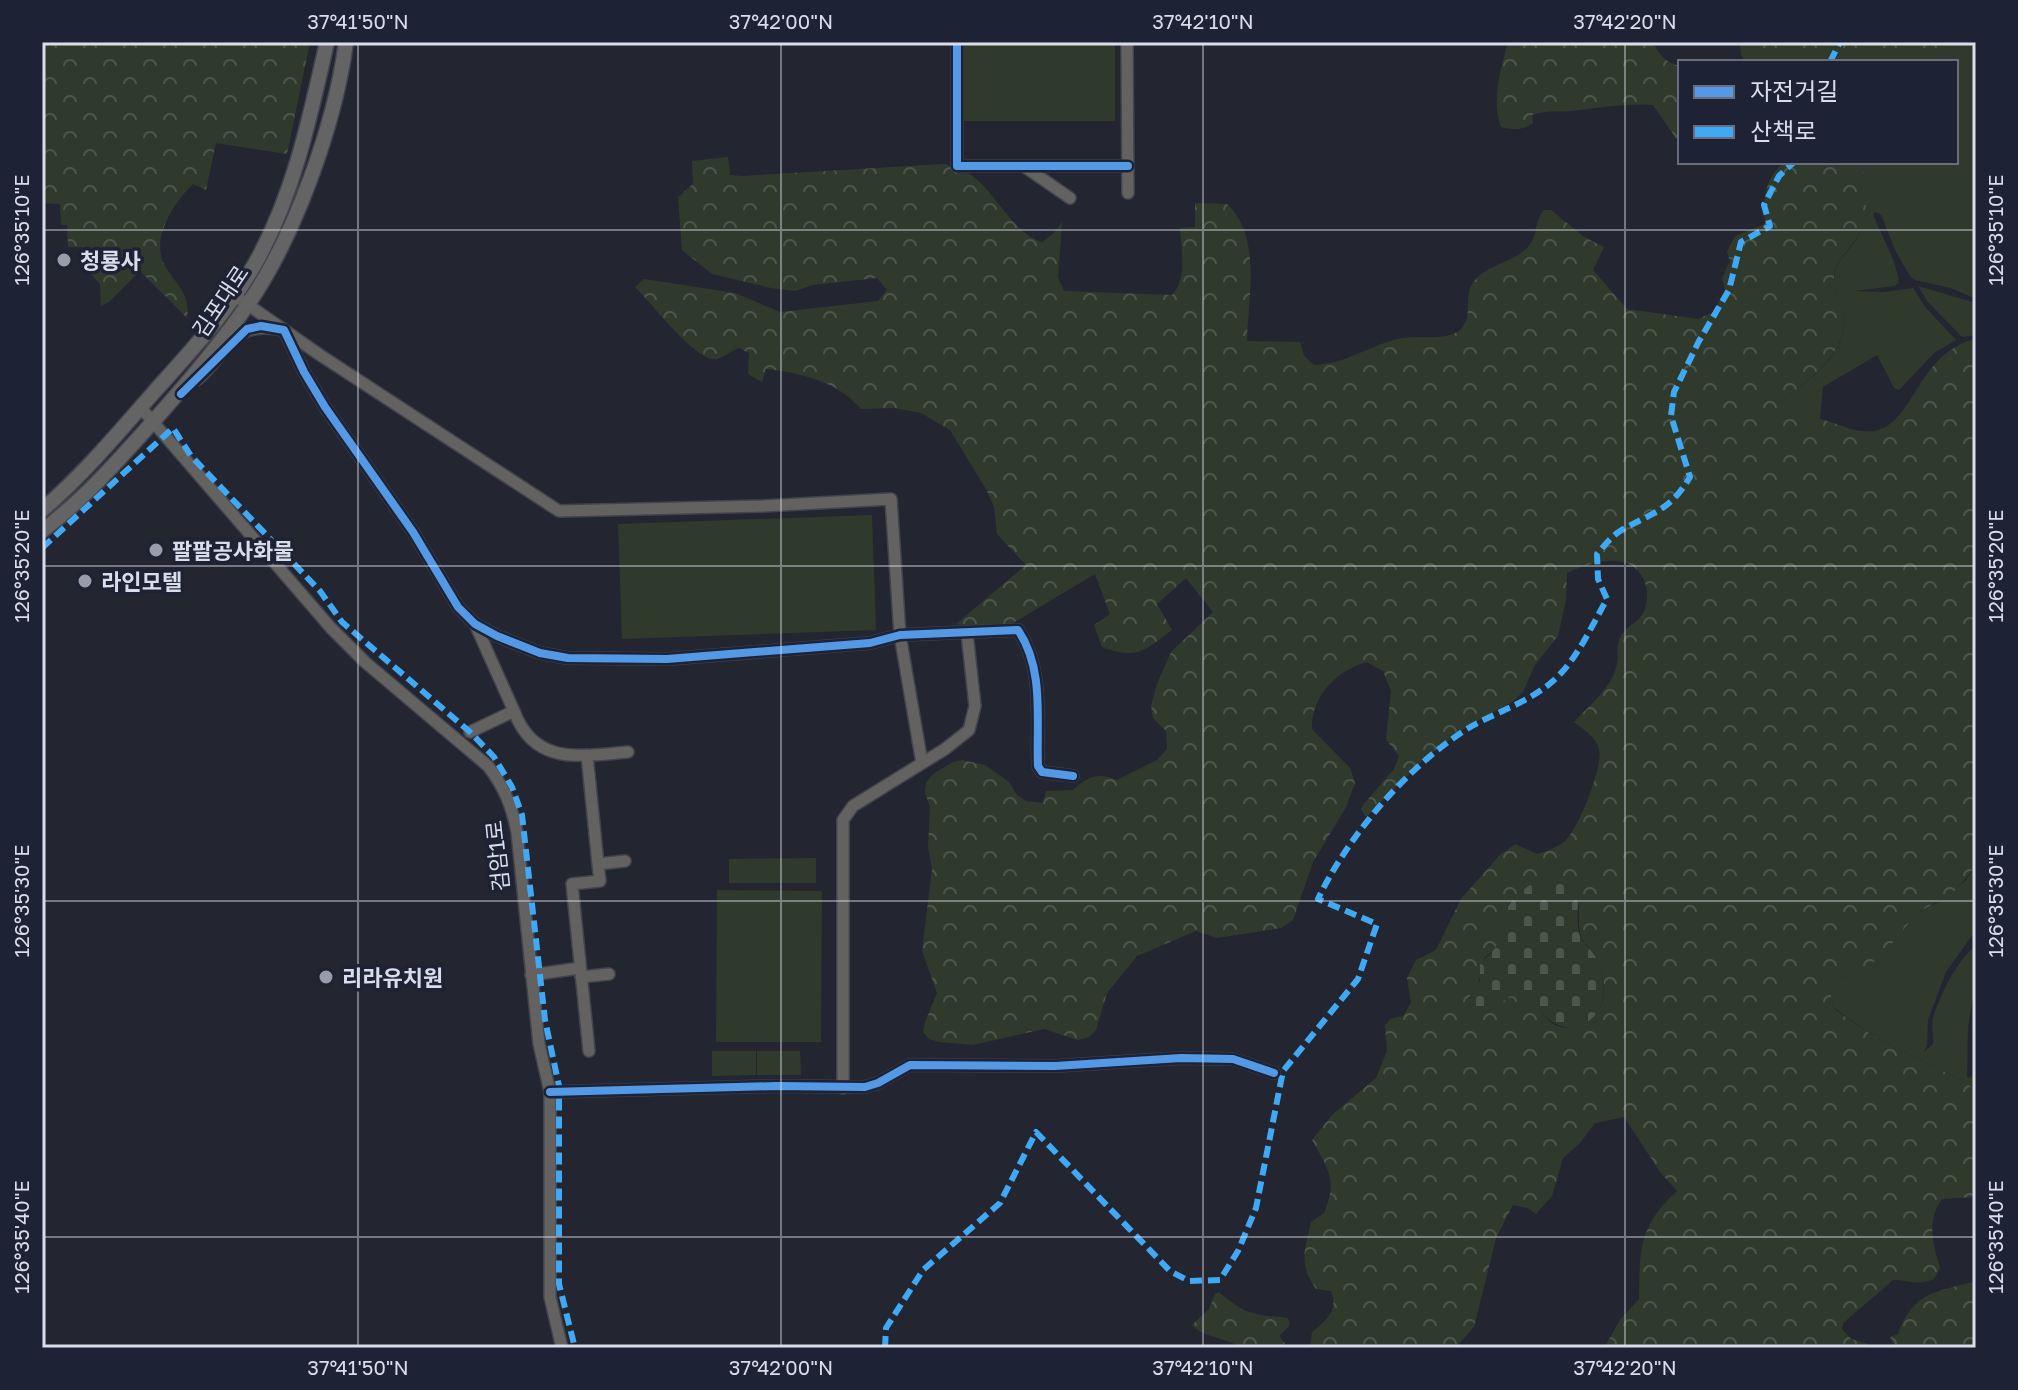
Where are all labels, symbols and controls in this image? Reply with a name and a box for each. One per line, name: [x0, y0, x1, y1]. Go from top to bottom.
text: 37°41'50"N: [307, 9, 409, 33]
text: 37°42'00"N: [729, 9, 833, 33]
text: 37°42'10"N: [1152, 9, 1254, 33]
text: 37°42'20"N: [1573, 9, 1677, 33]
legend: [1678, 60, 1958, 164]
text: 자전거길: [1750, 76, 1838, 105]
text: 산책로: [1750, 116, 1816, 145]
text: 126°35'10"E: [9, 175, 33, 286]
text: 126°35'10"E: [1983, 175, 2007, 286]
place label: 청룡사: [80, 247, 141, 274]
marker: 청룡사: [55, 251, 73, 269]
street label: 김포대로: [186, 260, 254, 342]
text: 126°35'20"E: [9, 510, 33, 622]
text: 126°35'20"E: [1983, 510, 2007, 622]
place label: 팔팔공사화물: [172, 537, 293, 564]
marker: 팔팔공사화물: [147, 541, 165, 559]
place label: 라인모텔: [101, 568, 182, 595]
marker: 라인모텔: [76, 572, 94, 590]
street label: 검암1로: [480, 819, 514, 893]
text: 126°35'30"E: [9, 845, 33, 958]
text: 126°35'30"E: [1983, 845, 2007, 958]
place label: 리라유치원: [342, 964, 443, 991]
marker: 리라유치원: [317, 968, 335, 986]
text: 126°35'40"E: [9, 1180, 33, 1294]
text: 126°35'40"E: [1983, 1180, 2007, 1294]
text: 37°41'50"N: [307, 1355, 409, 1379]
text: 37°42'00"N: [729, 1355, 833, 1379]
text: 37°42'10"N: [1152, 1355, 1254, 1379]
text: 37°42'20"N: [1573, 1355, 1677, 1379]

